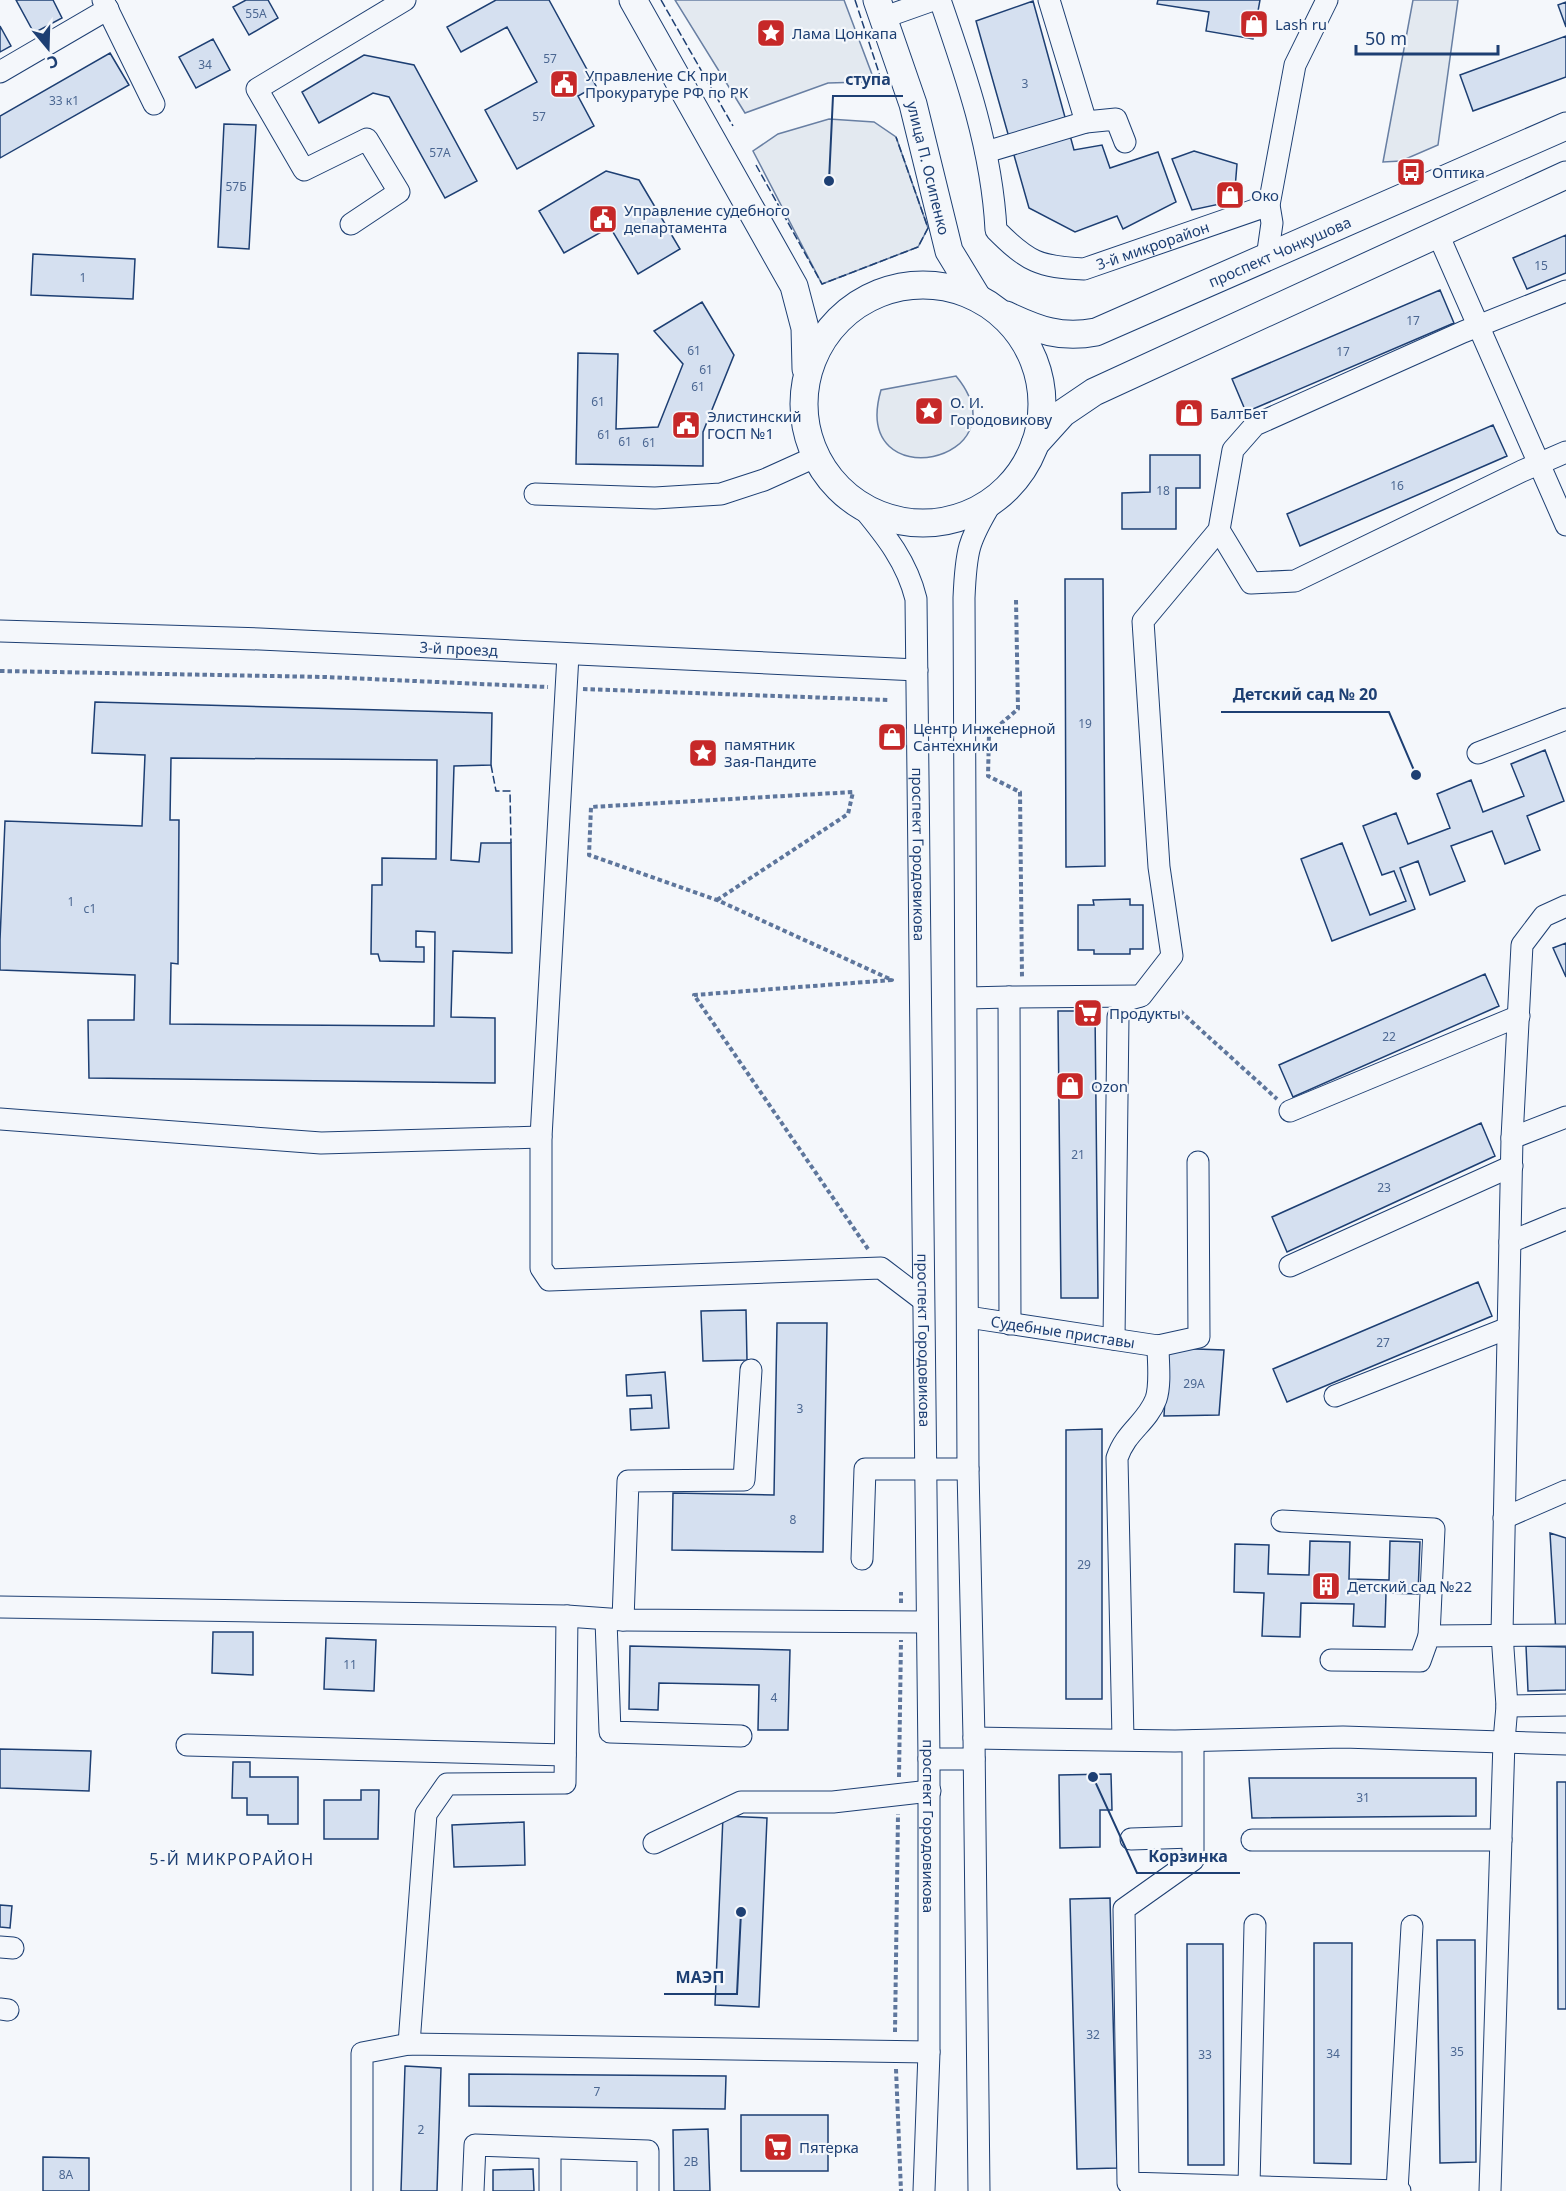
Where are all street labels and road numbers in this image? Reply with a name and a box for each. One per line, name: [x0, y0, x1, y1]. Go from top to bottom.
street label: улица П. Осипенко: [903, 99, 955, 237]
street label: проспект Чонкушова: [1205, 211, 1354, 292]
street label: 3-й микрорайон: [1093, 216, 1212, 274]
street label: 3-й проезд: [419, 637, 498, 660]
street label: проспект Городовикова: [908, 767, 930, 941]
street label: проспект Городовикова: [913, 1253, 935, 1427]
street label: Судебные приставы: [989, 1311, 1136, 1352]
street label: проспект Городовикова: [919, 1739, 939, 1913]

